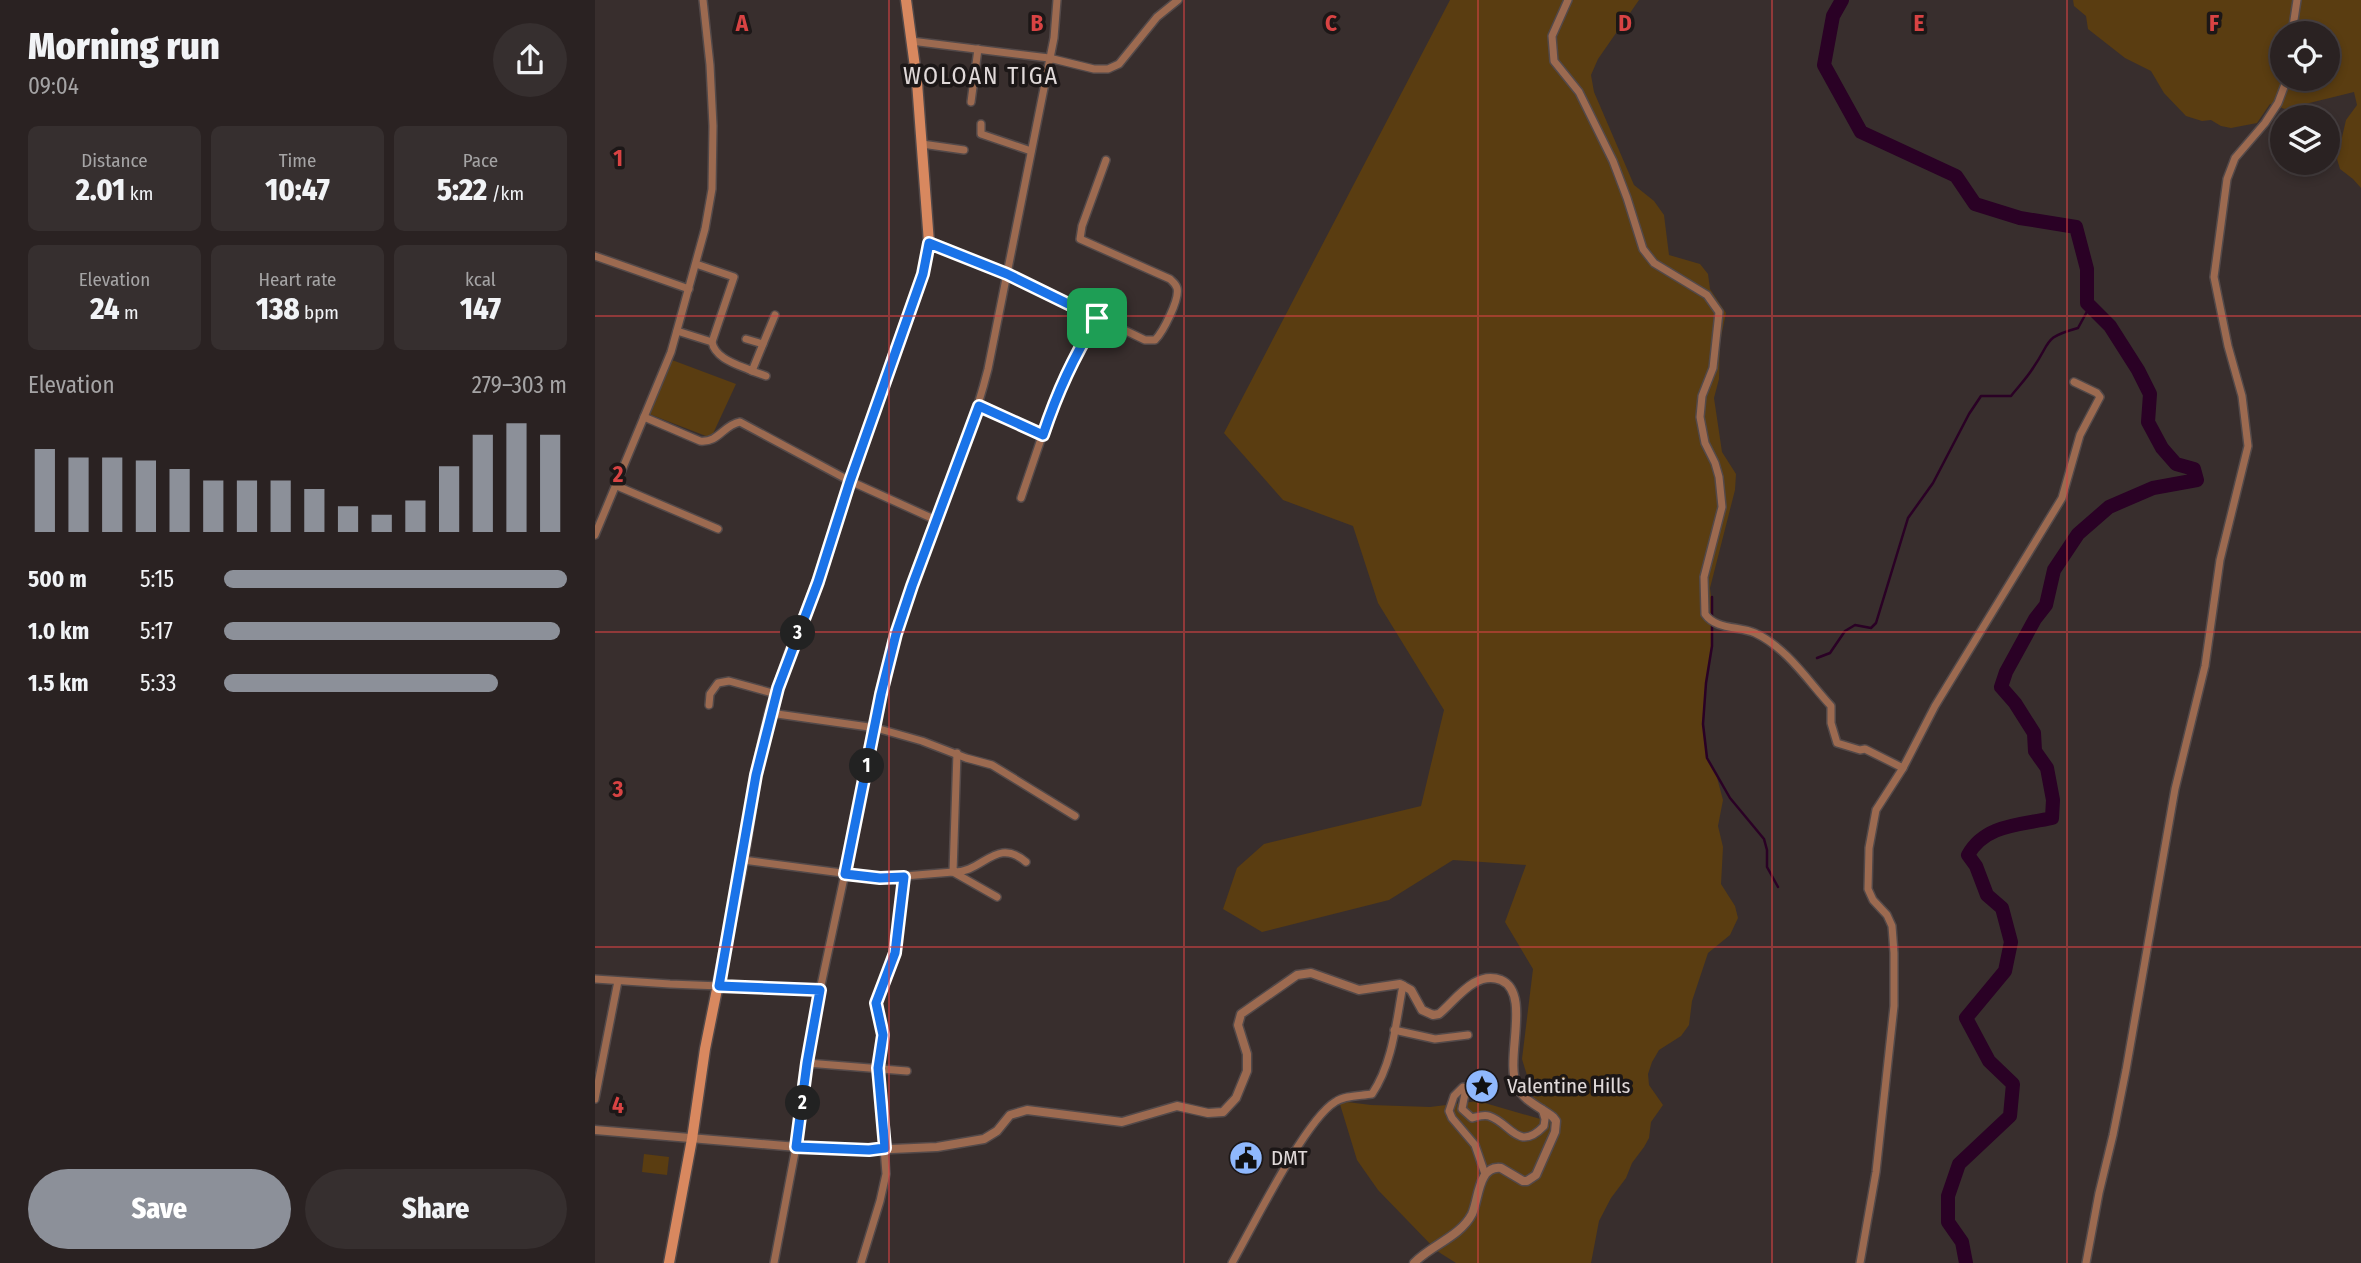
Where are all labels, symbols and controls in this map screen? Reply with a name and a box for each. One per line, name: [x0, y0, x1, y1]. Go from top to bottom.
text: A: [735, 9, 749, 37]
text: B: [1031, 9, 1044, 37]
text: C: [1325, 9, 1337, 37]
text: D: [1618, 9, 1632, 37]
text: E: [1914, 9, 1925, 37]
text: F: [2209, 9, 2219, 37]
map controls: [2270, 21, 2340, 175]
button: locate: [2270, 21, 2340, 91]
text: Morning run: [28, 23, 220, 69]
button: share: [493, 23, 567, 97]
district label: WOLOAN TIGA: [903, 62, 1059, 90]
text: 09:04: [28, 72, 79, 100]
button: layers: [2270, 105, 2340, 175]
text: 1: [613, 144, 623, 172]
text: Distance: [81, 149, 148, 172]
text: Time: [279, 149, 316, 172]
text: Pace: [463, 149, 498, 172]
text: 2.01: [76, 172, 125, 208]
text: 10:47: [265, 172, 330, 208]
text: 5:22: [437, 172, 487, 208]
text: km: [125, 182, 153, 205]
text: /km: [487, 182, 524, 205]
text: Elevation: [79, 268, 150, 291]
text: Heart rate: [258, 268, 337, 291]
text: kcal: [465, 268, 496, 291]
pin: [1067, 288, 1127, 348]
text: 24: [90, 291, 120, 327]
text: 138: [256, 291, 300, 327]
text: 147: [460, 291, 501, 327]
icon: arrive: [1078, 299, 1116, 337]
text: m: [120, 301, 139, 324]
text: bpm: [300, 301, 339, 324]
text: Elevation: [28, 371, 115, 399]
text: 279–303 m: [472, 371, 567, 399]
text: 2: [612, 460, 624, 488]
text: 500 m: [28, 565, 87, 593]
text: 5:15: [140, 565, 174, 593]
pin: 3: [781, 616, 815, 650]
text: 1.0 km: [28, 617, 89, 645]
text: 5:17: [140, 617, 173, 645]
text: 3: [793, 621, 802, 644]
text: 1.5 km: [28, 669, 89, 697]
text: 5:33: [140, 669, 176, 697]
pin: 1: [849, 748, 885, 784]
text: 1: [862, 754, 871, 777]
text: 3: [612, 775, 624, 803]
place icon: Valentine Hills: [1463, 1067, 1501, 1105]
place label: Valentine Hills: [1507, 1073, 1630, 1099]
pin: 2: [785, 1086, 821, 1120]
text: 4: [612, 1091, 624, 1119]
text: 2: [798, 1091, 807, 1114]
public building icon: DMT: [1227, 1139, 1265, 1177]
place label: DMT: [1271, 1145, 1308, 1171]
button: Save: [28, 1169, 291, 1249]
button: Share: [305, 1169, 567, 1249]

